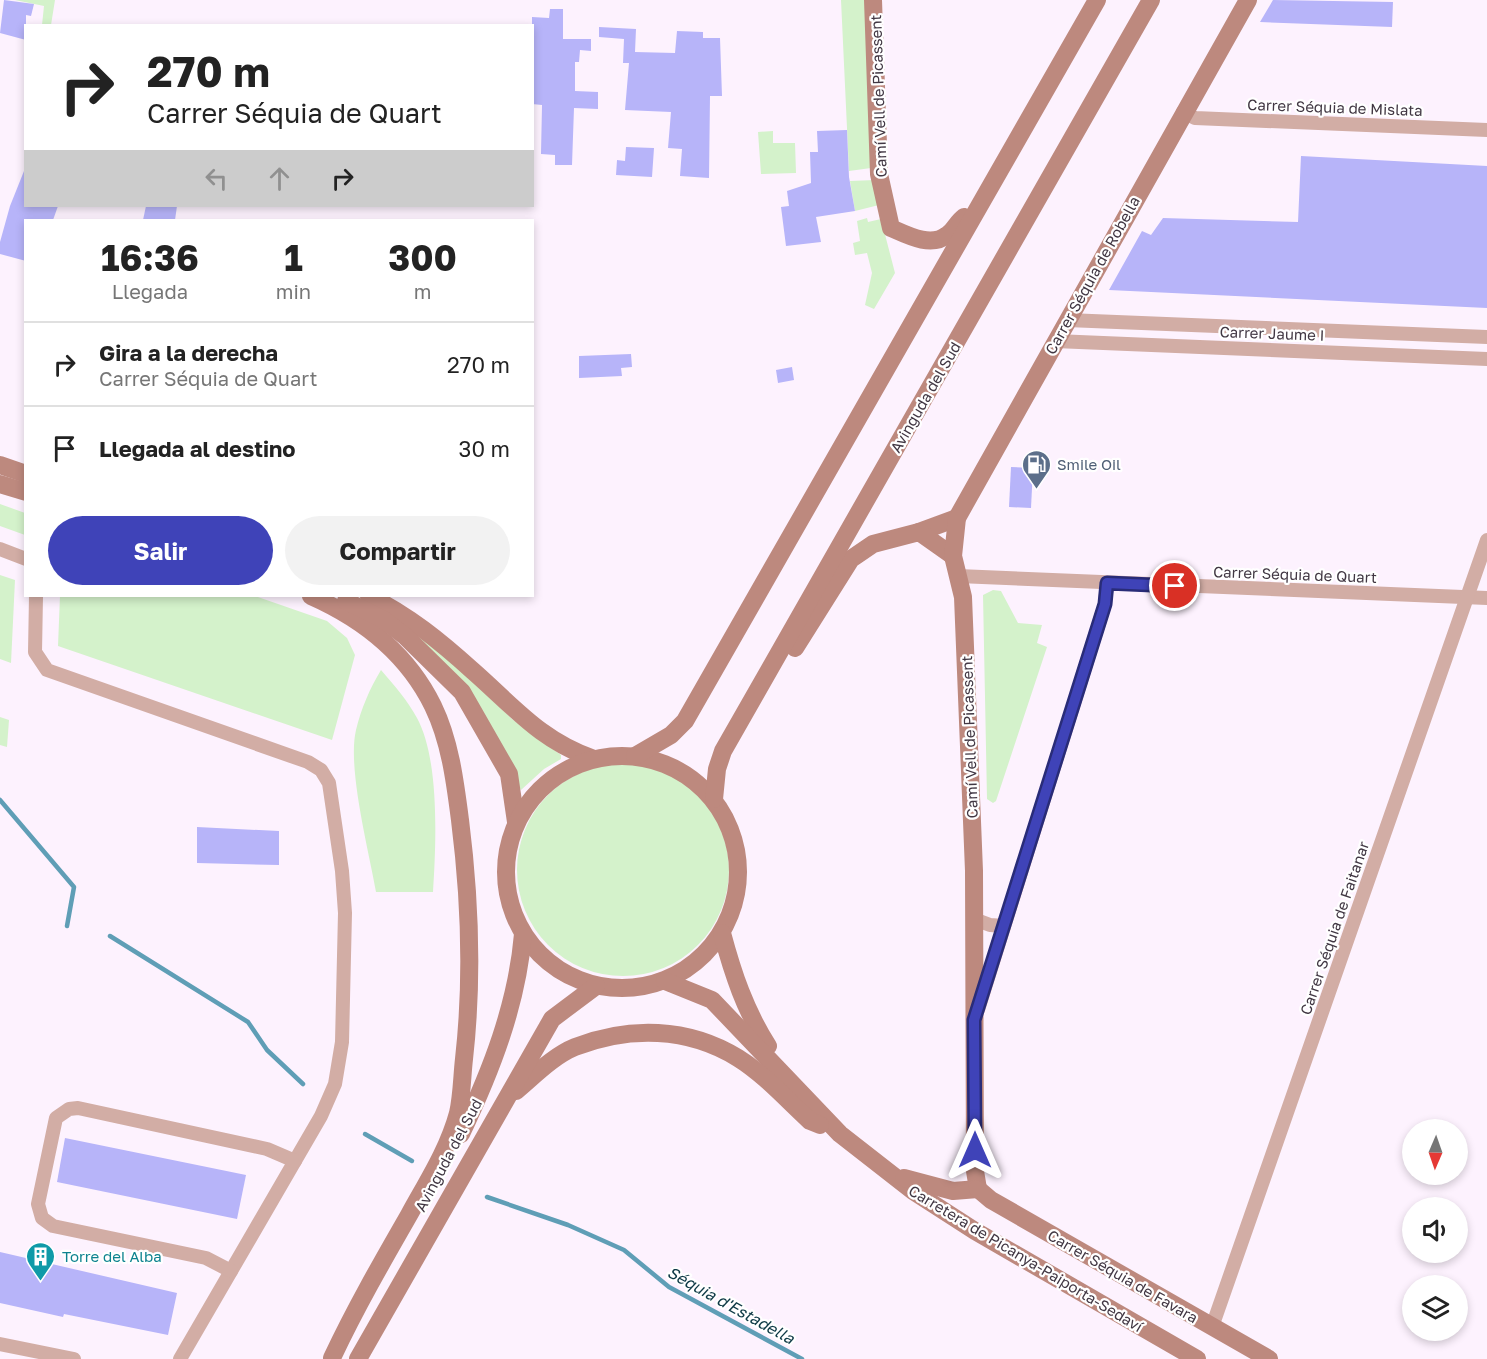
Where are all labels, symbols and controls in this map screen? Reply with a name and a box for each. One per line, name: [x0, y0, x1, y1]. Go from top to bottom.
street label: Camí Vell de Picassent: [866, 14, 890, 178]
text: 270 m: [147, 46, 270, 96]
icon: right: [48, 48, 126, 126]
street label: Carrer Séquia de Mislata: [1247, 95, 1423, 119]
text: Carrer Séquia de Quart: [147, 97, 442, 129]
icon: left: [200, 162, 233, 195]
icon: ahead: [263, 162, 296, 195]
icon: right: [326, 162, 359, 195]
street label: Carrer Séquia de Robella: [1041, 193, 1143, 357]
text: 16:36: [101, 236, 199, 279]
text: 1: [284, 236, 303, 279]
text: 300: [388, 236, 457, 279]
text: Llegada: [112, 279, 188, 303]
text: min: [276, 279, 311, 303]
text: m: [414, 279, 431, 303]
street label: Carrer Jaume I: [1219, 322, 1325, 344]
street label: Avinguda del Sud: [886, 338, 964, 456]
text: Gira a la derecha: [99, 339, 278, 366]
icon: right: [48, 348, 81, 381]
text: 270 m: [447, 351, 510, 378]
text: Carrer Séquia de Quart: [99, 366, 317, 390]
icon: arrive: [48, 432, 81, 465]
text: Llegada al destino: [99, 435, 296, 462]
text: 30 m: [459, 435, 510, 462]
fuel station icon: Smile Oil: [1020, 448, 1052, 490]
place label: Smile Oil: [1057, 455, 1121, 473]
button: Salir: [48, 516, 273, 585]
button: Compartir: [285, 516, 510, 585]
pin: [1149, 560, 1200, 611]
street label: Carrer Séquia de Quart: [1213, 562, 1377, 586]
icon: arrive: [1158, 569, 1191, 602]
street label: Camí Vell de Picassent: [957, 655, 981, 819]
street label: Carrer Séquia de Faitanar: [1296, 839, 1372, 1017]
street label: Avinguda del Sud: [411, 1096, 485, 1214]
position arrow: [943, 1118, 1007, 1182]
north arrow: [1402, 1119, 1468, 1185]
map controls: [1402, 1119, 1468, 1341]
street label: Carretera de Picanya-Paiporta-Sedaví: [906, 1181, 1147, 1336]
button: sound: [1402, 1197, 1468, 1263]
street label: Carrer Séquia de Favara: [1045, 1226, 1201, 1326]
building icon: Torre del Alba: [25, 1240, 57, 1282]
place label: Torre del Alba: [62, 1247, 162, 1265]
water label: Séquia d'Estadella: [664, 1262, 799, 1349]
button: layers: [1402, 1275, 1468, 1341]

